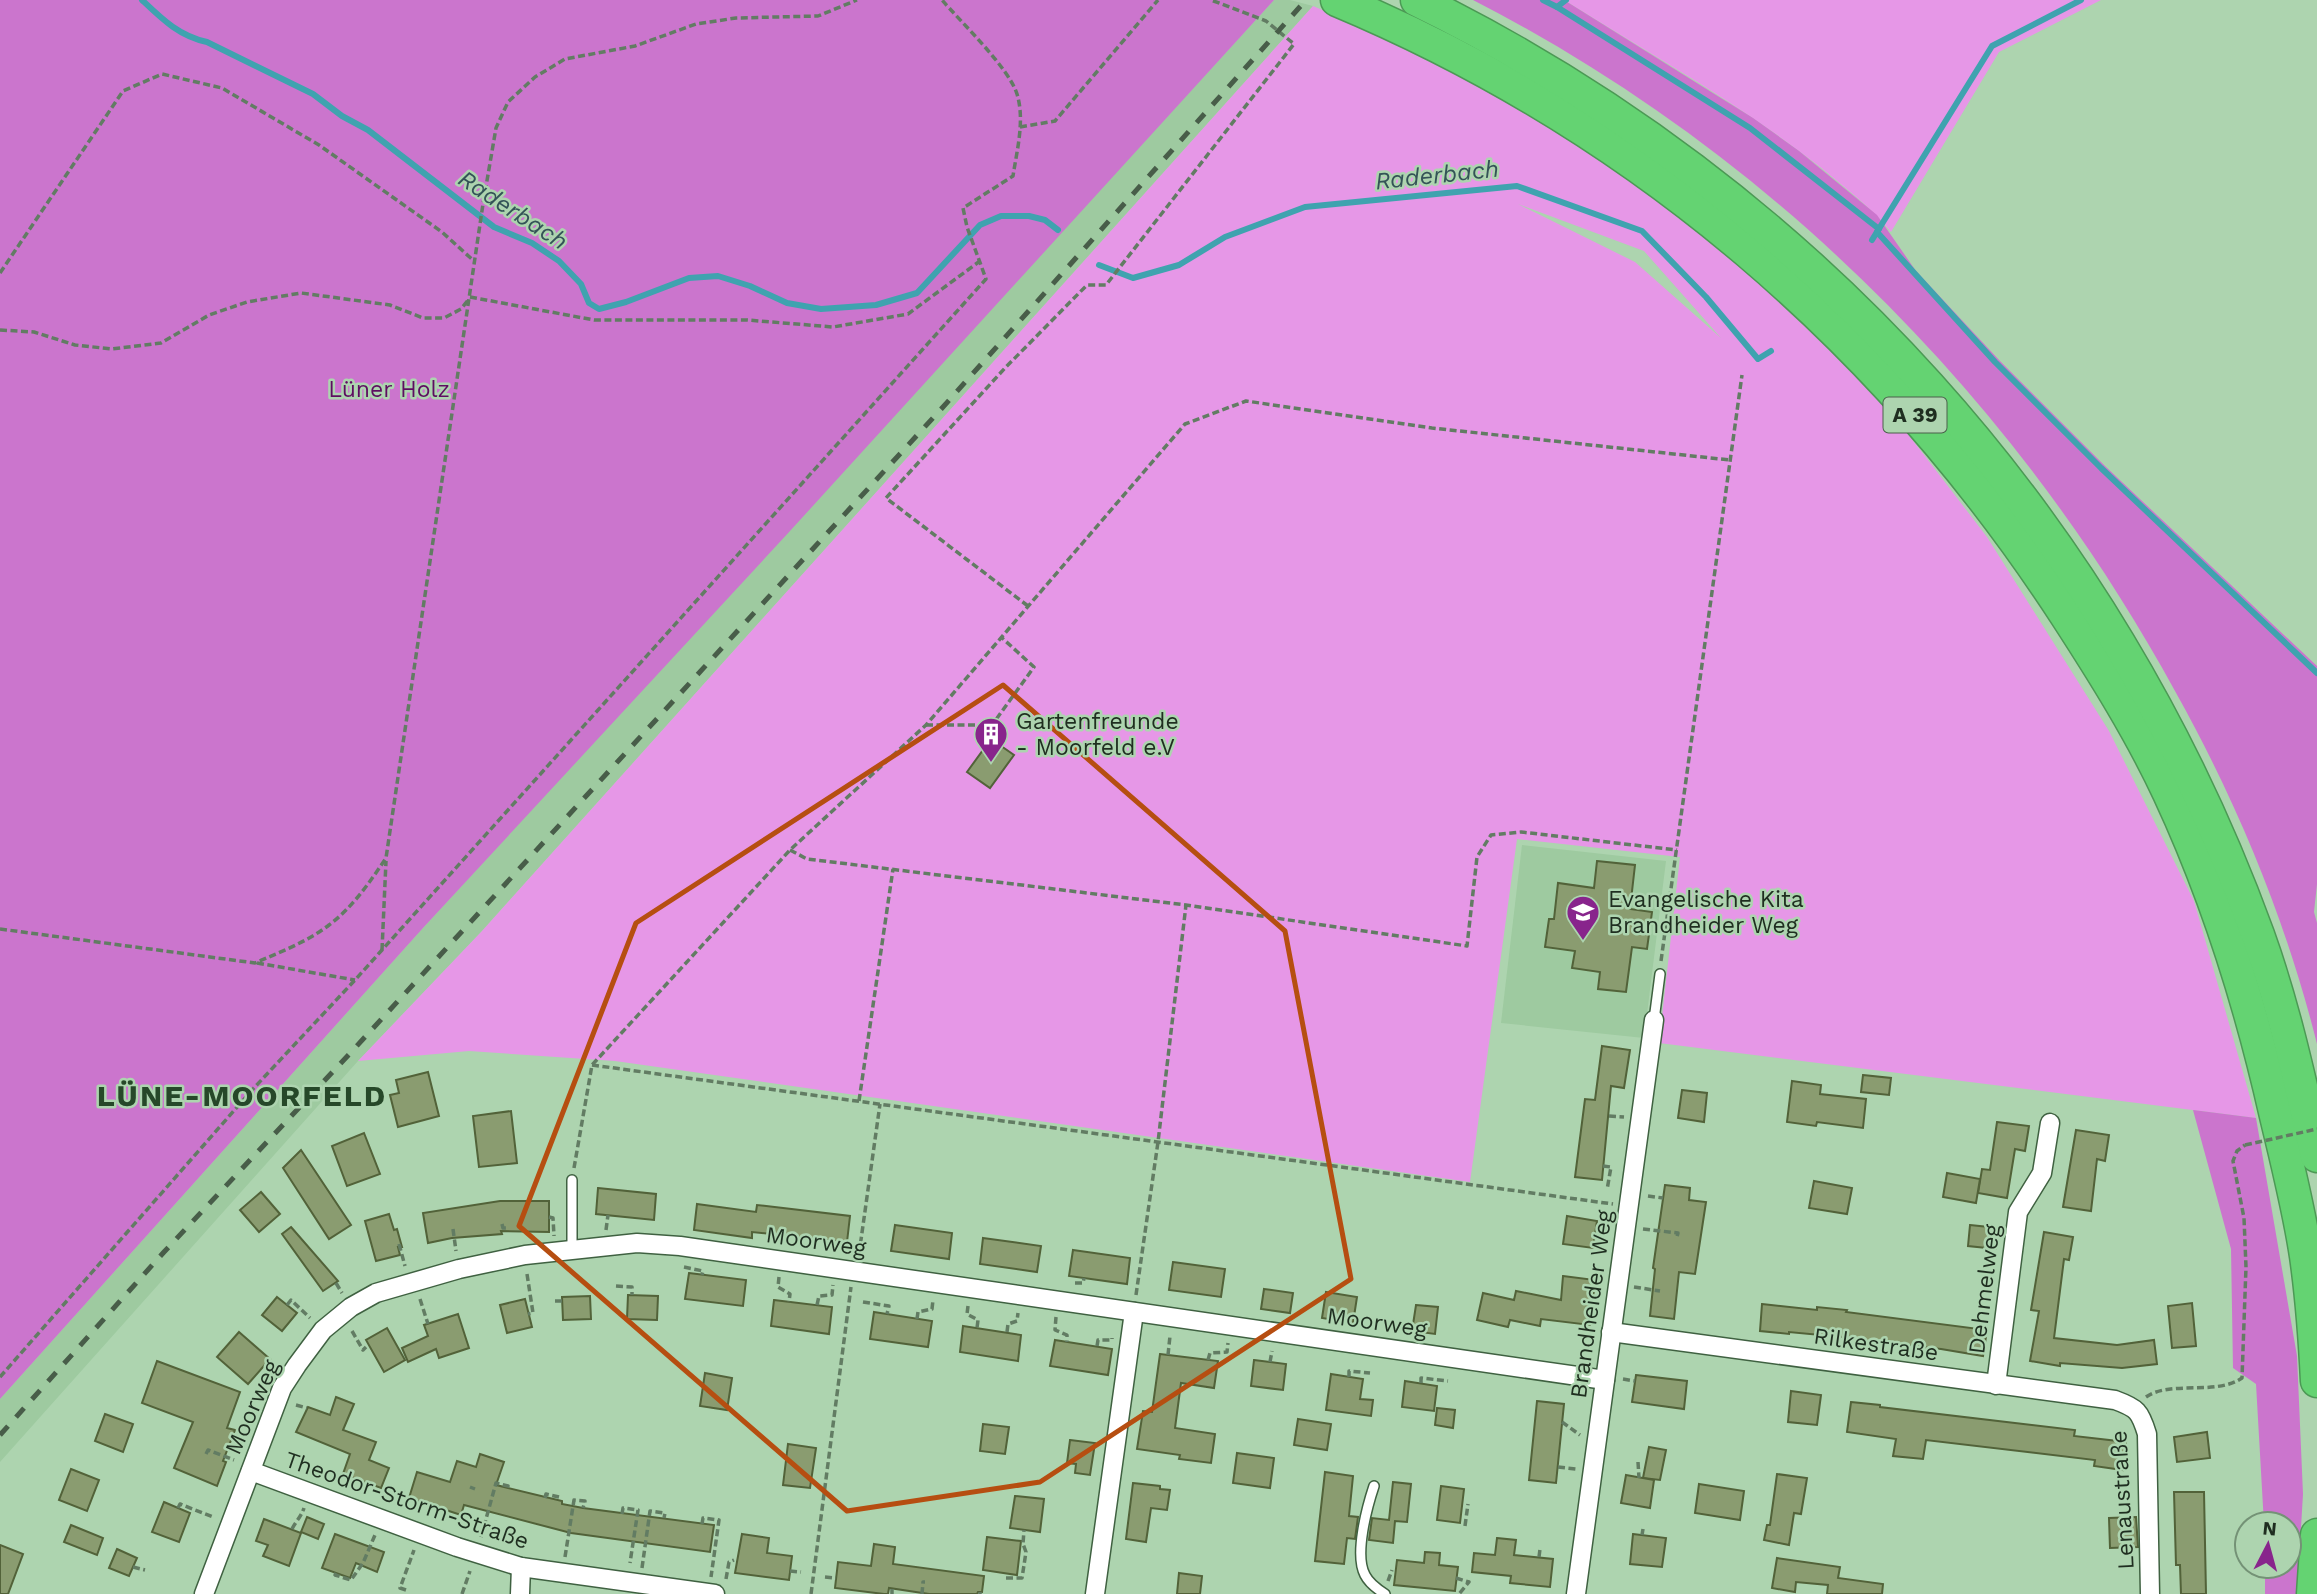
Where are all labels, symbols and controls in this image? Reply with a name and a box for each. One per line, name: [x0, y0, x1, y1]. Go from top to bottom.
water label: Raderbach: [1374, 155, 1500, 195]
water label: Raderbach: [453, 164, 573, 256]
park label: Lüner Holz: [328, 376, 450, 403]
road number: A 39: [1884, 398, 1946, 432]
place label: Gartenfreunde - Moorfeld e.V: [1016, 708, 1179, 761]
building icon: Gartenfreunde - Moorfeld e.V: [972, 715, 1010, 764]
place label: Evangelische Kita Brandheider Weg: [1608, 886, 1804, 939]
school or university icon: Evangelische Kita Brandheider Weg: [1564, 893, 1602, 942]
district label: LÜNE-MOORFELD: [97, 1078, 387, 1113]
street label: Brandheider Weg: [1565, 1207, 1618, 1400]
street label: Moorweg: [764, 1221, 868, 1262]
street label: Dehmelweg: [1963, 1222, 2006, 1355]
street label: Moorweg: [1325, 1302, 1429, 1343]
street label: Rilkestraße: [1812, 1322, 1940, 1367]
street label: Moorweg: [220, 1355, 286, 1459]
street label: Lenaustraße: [2105, 1430, 2140, 1570]
street label: Theodor-Storm-Straße: [281, 1446, 532, 1555]
north arrow: [2233, 1510, 2303, 1580]
text: N: [2262, 1516, 2278, 1541]

